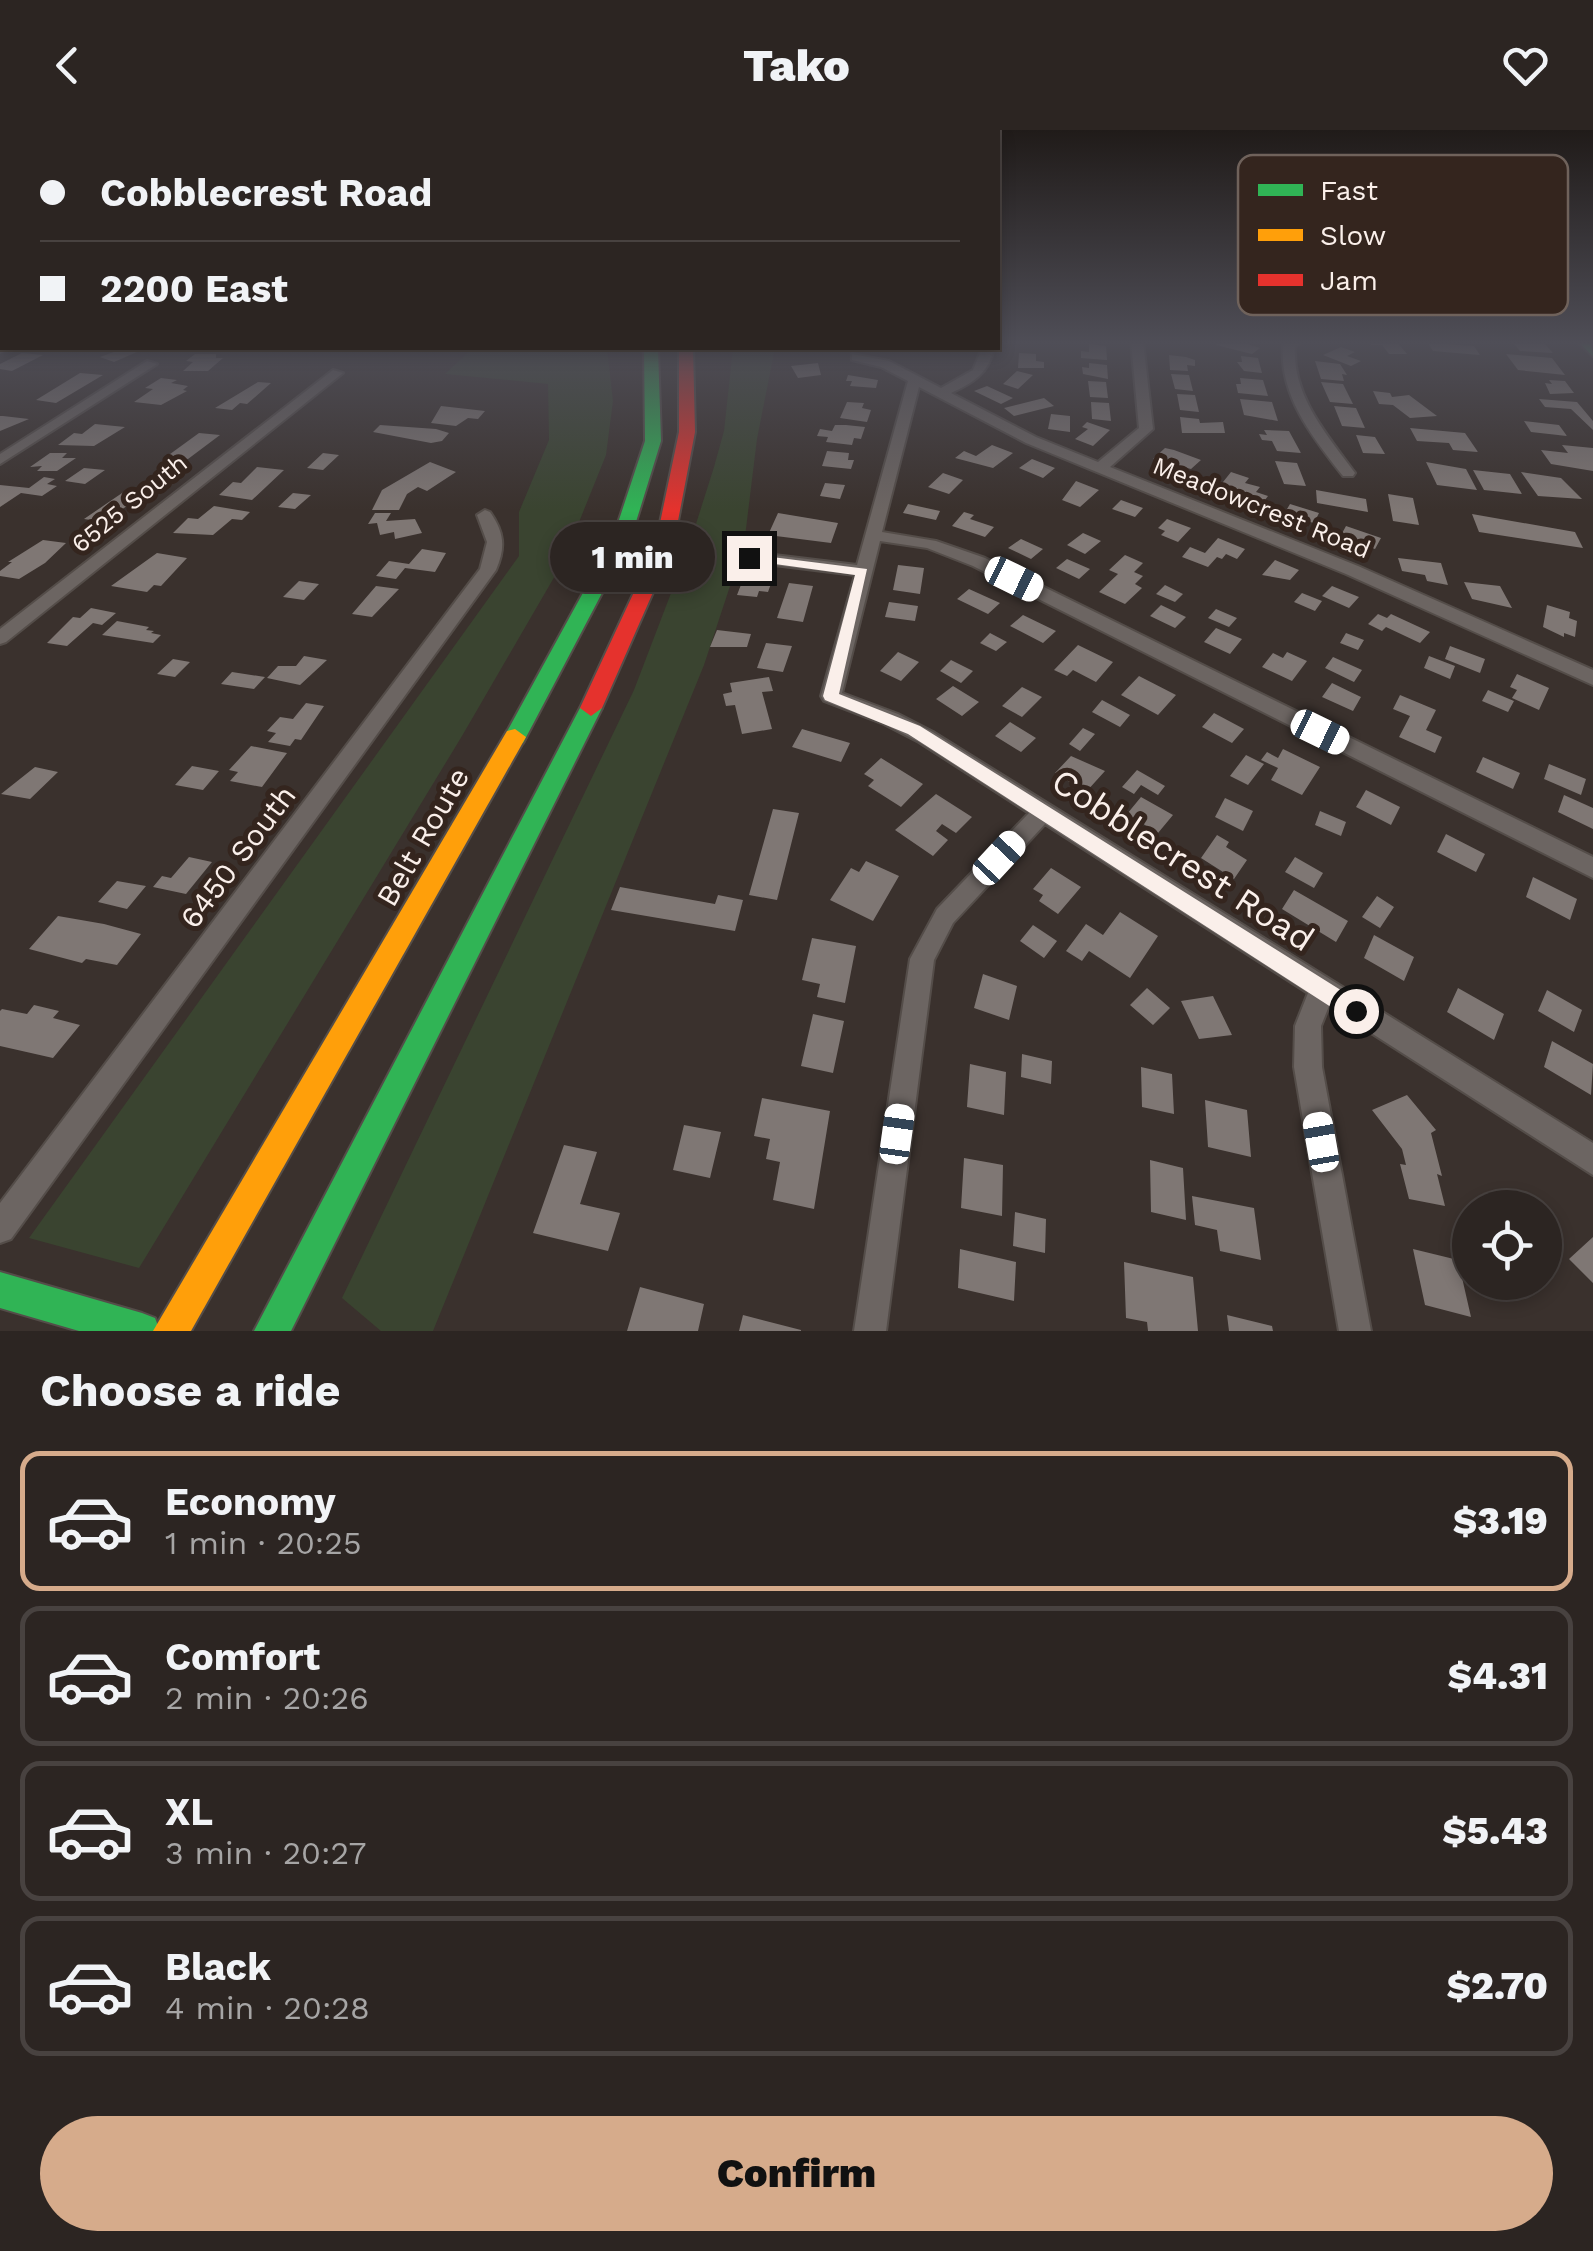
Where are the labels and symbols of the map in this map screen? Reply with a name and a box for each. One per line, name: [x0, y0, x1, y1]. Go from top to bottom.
legend: [1238, 155, 1568, 315]
text: Fast: [1320, 174, 1378, 207]
text: Slow: [1320, 219, 1386, 252]
text: Jam: [1320, 264, 1378, 297]
street label: 6525 South: [66, 448, 193, 559]
street label: Meadowcrest Road: [1149, 451, 1375, 564]
callout: 1 min: [549, 523, 714, 593]
route end: [727, 536, 772, 581]
car: [980, 552, 1048, 606]
car: [1286, 705, 1354, 759]
street label: Cobblecrest Road: [1044, 760, 1322, 960]
street label: Belt Route: [369, 761, 476, 912]
street label: 6450 South: [173, 778, 303, 935]
car: [968, 826, 1030, 890]
route start: [1334, 989, 1379, 1034]
car: [878, 1102, 916, 1166]
car: [1301, 1110, 1341, 1174]

